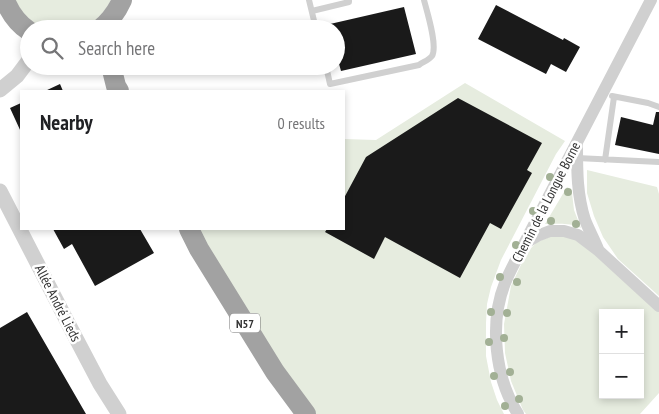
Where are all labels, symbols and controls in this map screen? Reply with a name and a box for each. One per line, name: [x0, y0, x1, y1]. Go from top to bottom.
search box: [20, 20, 345, 75]
icon: search: [38, 34, 66, 62]
text: Search here: [78, 36, 155, 60]
text: Nearby: [40, 109, 93, 136]
text: 0 results: [278, 113, 325, 133]
street label: Chemin de la Longue Borne: [508, 139, 584, 265]
street label: Allée André Lieds: [31, 261, 85, 345]
map controls: [599, 309, 644, 399]
button: +: [599, 309, 644, 354]
road number: N57: [230, 314, 260, 332]
button: −: [599, 354, 644, 399]

